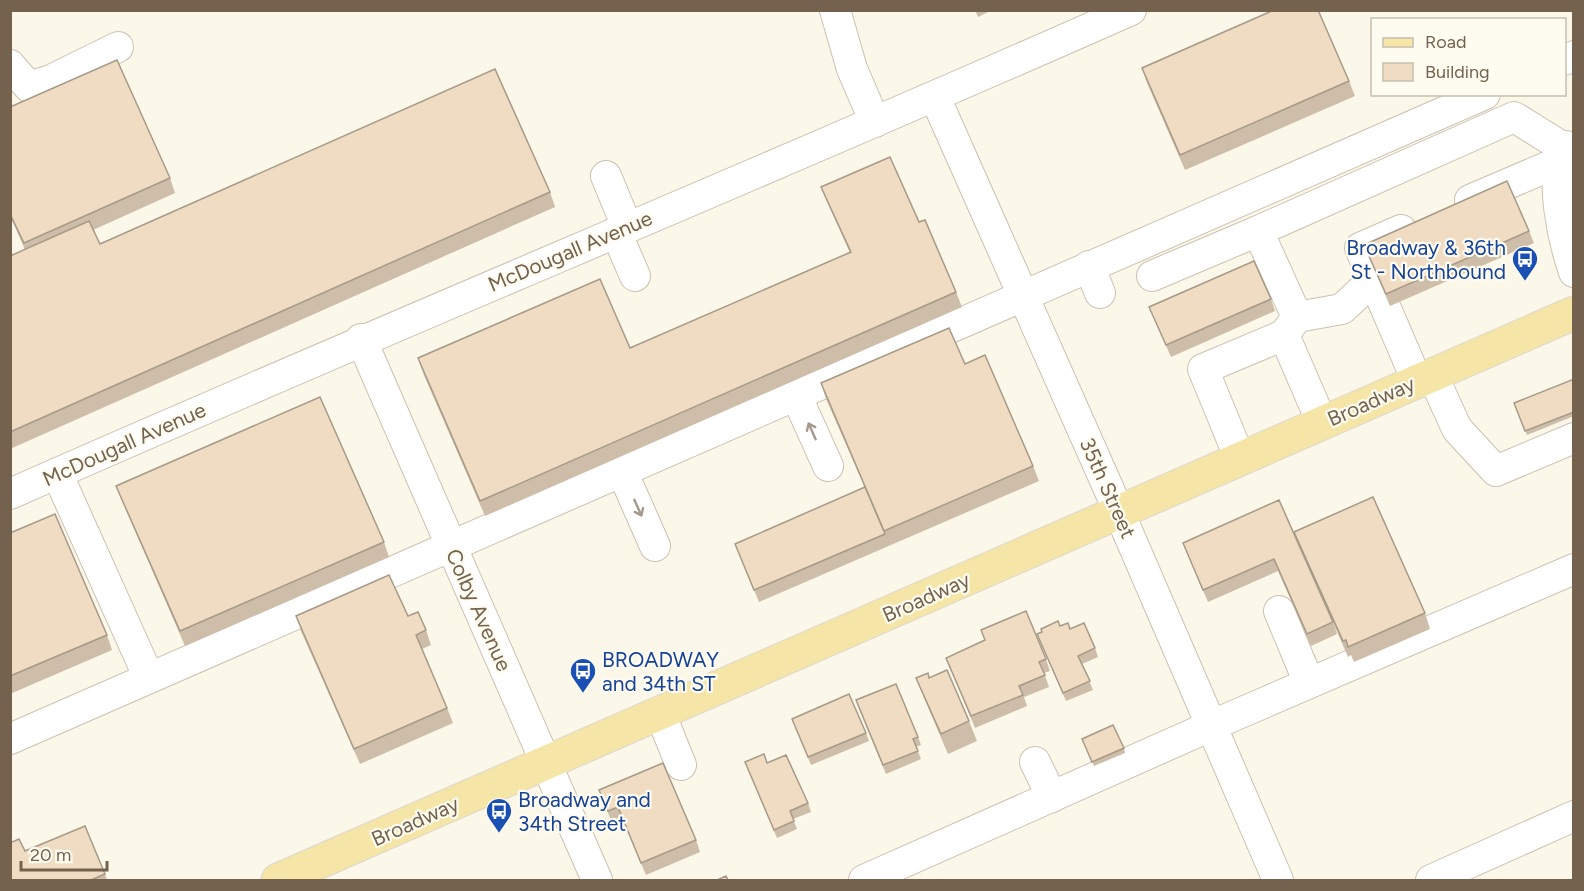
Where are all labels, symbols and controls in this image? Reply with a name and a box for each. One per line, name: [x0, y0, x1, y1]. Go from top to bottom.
legend: [1371, 18, 1566, 96]
text: Road: [1425, 31, 1466, 53]
text: Building: [1425, 61, 1490, 83]
street label: McDougall Avenue: [484, 205, 656, 297]
place label: Broadway & 36th St - Northbound: [1346, 235, 1506, 284]
bus stop icon: Broadway & 36th St - Northbound: [1510, 244, 1540, 282]
street label: Broadway: [1323, 371, 1419, 431]
street label: McDougall Avenue: [39, 397, 209, 491]
one-way arrow: [806, 422, 818, 440]
street label: 35th Street: [1075, 434, 1141, 542]
one-way arrow: [633, 499, 644, 517]
street label: Colby Avenue: [441, 545, 517, 675]
street label: Broadway: [878, 567, 974, 627]
place label: BROADWAY and 34th ST: [602, 647, 719, 696]
bus stop icon: BROADWAY and 34th ST: [568, 656, 598, 694]
place label: Broadway and 34th Street: [518, 787, 651, 836]
street label: Broadway: [367, 791, 463, 851]
bus stop icon: Broadway and 34th Street: [484, 796, 514, 834]
scale bar: [21, 834, 106, 872]
text: 20 m: [30, 844, 71, 866]

